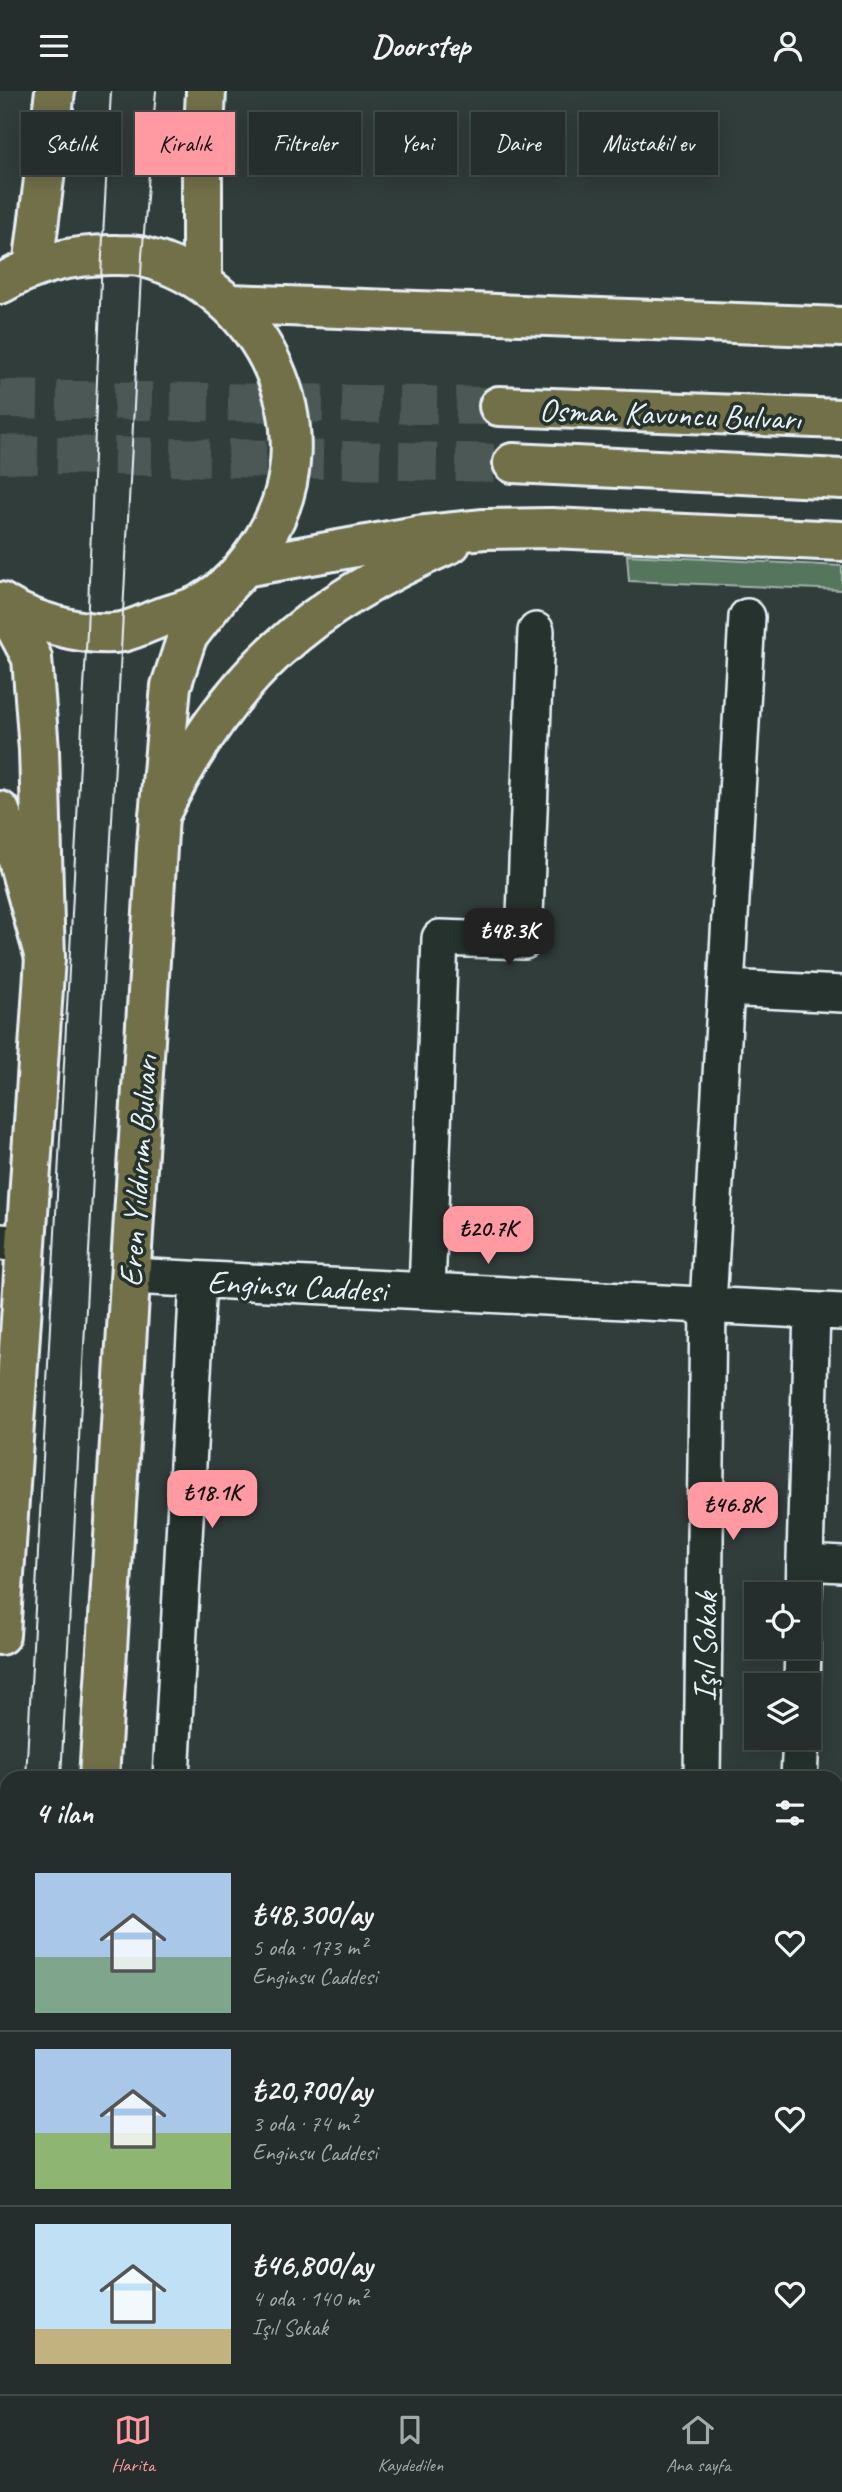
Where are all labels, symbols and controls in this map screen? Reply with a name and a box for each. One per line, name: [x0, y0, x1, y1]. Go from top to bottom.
text: Doorstep: [372, 25, 470, 66]
icon: menu: [35, 27, 73, 65]
icon: person: [769, 27, 807, 65]
chip: Satılık: [21, 112, 121, 175]
chip: Kiralık: [135, 112, 235, 175]
chip: Filtreler: [249, 112, 361, 175]
chip: Yeni: [375, 112, 457, 175]
chip: Daire: [471, 112, 565, 175]
chip: Müstakil ev: [579, 112, 718, 175]
street label: Osman Kavuncu Bulvarı: [538, 388, 803, 440]
pin: ₺48.3K: [452, 909, 566, 968]
text: ₺48.3K: [480, 916, 538, 945]
street label: Eren Yıldırım Bulvarı: [109, 1052, 167, 1288]
pin: ₺20.7K: [431, 1207, 545, 1266]
text: ₺20.7K: [459, 1214, 517, 1243]
street label: Enginsu Caddesi: [206, 1260, 392, 1312]
pin: ₺18.1K: [155, 1471, 269, 1530]
text: ₺18.1K: [183, 1478, 241, 1507]
pin: ₺46.8K: [676, 1483, 790, 1542]
text: ₺46.8K: [704, 1490, 762, 1519]
map controls: [744, 1582, 821, 1750]
button: locate: [744, 1582, 821, 1659]
street label: Işıl Sokak: [683, 1590, 727, 1702]
button: layers: [744, 1673, 821, 1750]
text: 4 ilan: [35, 1794, 93, 1832]
icon: filters: [771, 1794, 809, 1832]
text: ₺48,300/ay: [252, 1895, 372, 1933]
icon: home: [91, 1901, 175, 1985]
icon: heart: [771, 1924, 809, 1962]
text: 5 oda · 173 m²: [252, 1933, 367, 1962]
text: Enginsu Caddesi: [252, 1962, 377, 1991]
text: ₺20,700/ay: [252, 2071, 372, 2109]
icon: home: [91, 2077, 175, 2161]
icon: heart: [771, 2100, 809, 2138]
text: 3 oda · 74 m²: [252, 2109, 356, 2138]
text: Enginsu Caddesi: [252, 2138, 377, 2167]
text: ₺46,800/ay: [252, 2246, 372, 2284]
icon: home: [91, 2252, 175, 2336]
icon: heart: [771, 2275, 809, 2313]
text: 4 oda · 140 m²: [252, 2284, 367, 2313]
text: Işıl Sokak: [252, 2313, 328, 2342]
tab: Harita: [111, 2411, 155, 2477]
tab: Kaydedilen: [378, 2411, 443, 2477]
tab: Ana sayfa: [666, 2411, 731, 2477]

